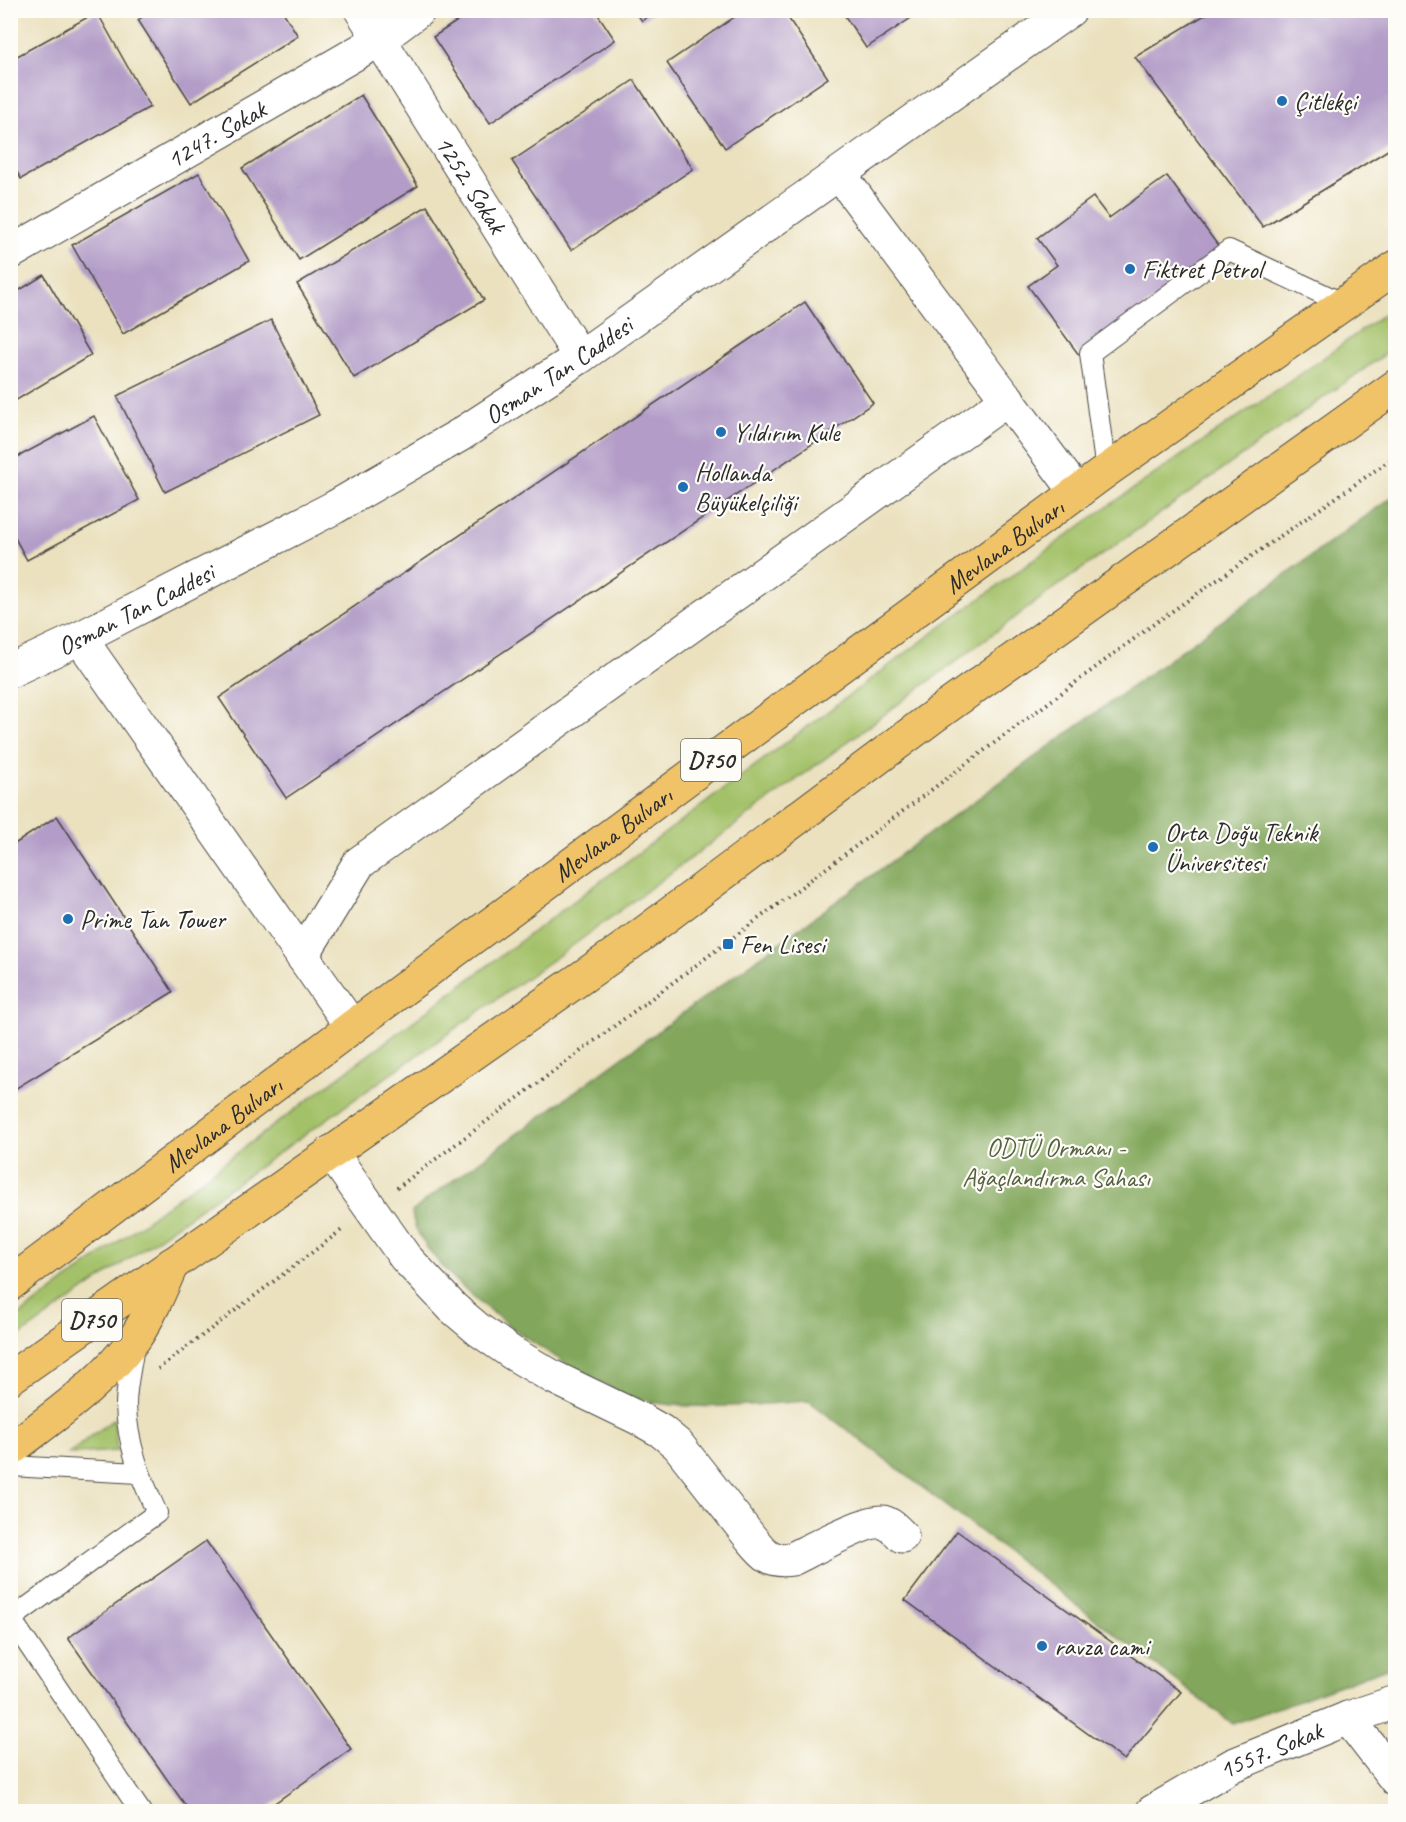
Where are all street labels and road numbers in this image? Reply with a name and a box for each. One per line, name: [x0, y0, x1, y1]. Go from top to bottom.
street label: 1247. Sokak: [161, 92, 273, 176]
street label: 1252. Sokak: [427, 129, 514, 241]
street label: Osman Tan Caddesi: [478, 307, 642, 432]
street label: Mevlana Bulvarı: [938, 491, 1071, 601]
street label: Osman Tan Caddesi: [52, 555, 222, 663]
road number: D750: [681, 739, 741, 781]
street label: Mevlana Bulvarı: [547, 779, 680, 889]
street label: Mevlana Bulvarı: [157, 1069, 290, 1180]
road number: D750: [62, 1299, 122, 1341]
street label: 1557. Sokak: [1213, 1714, 1329, 1787]

